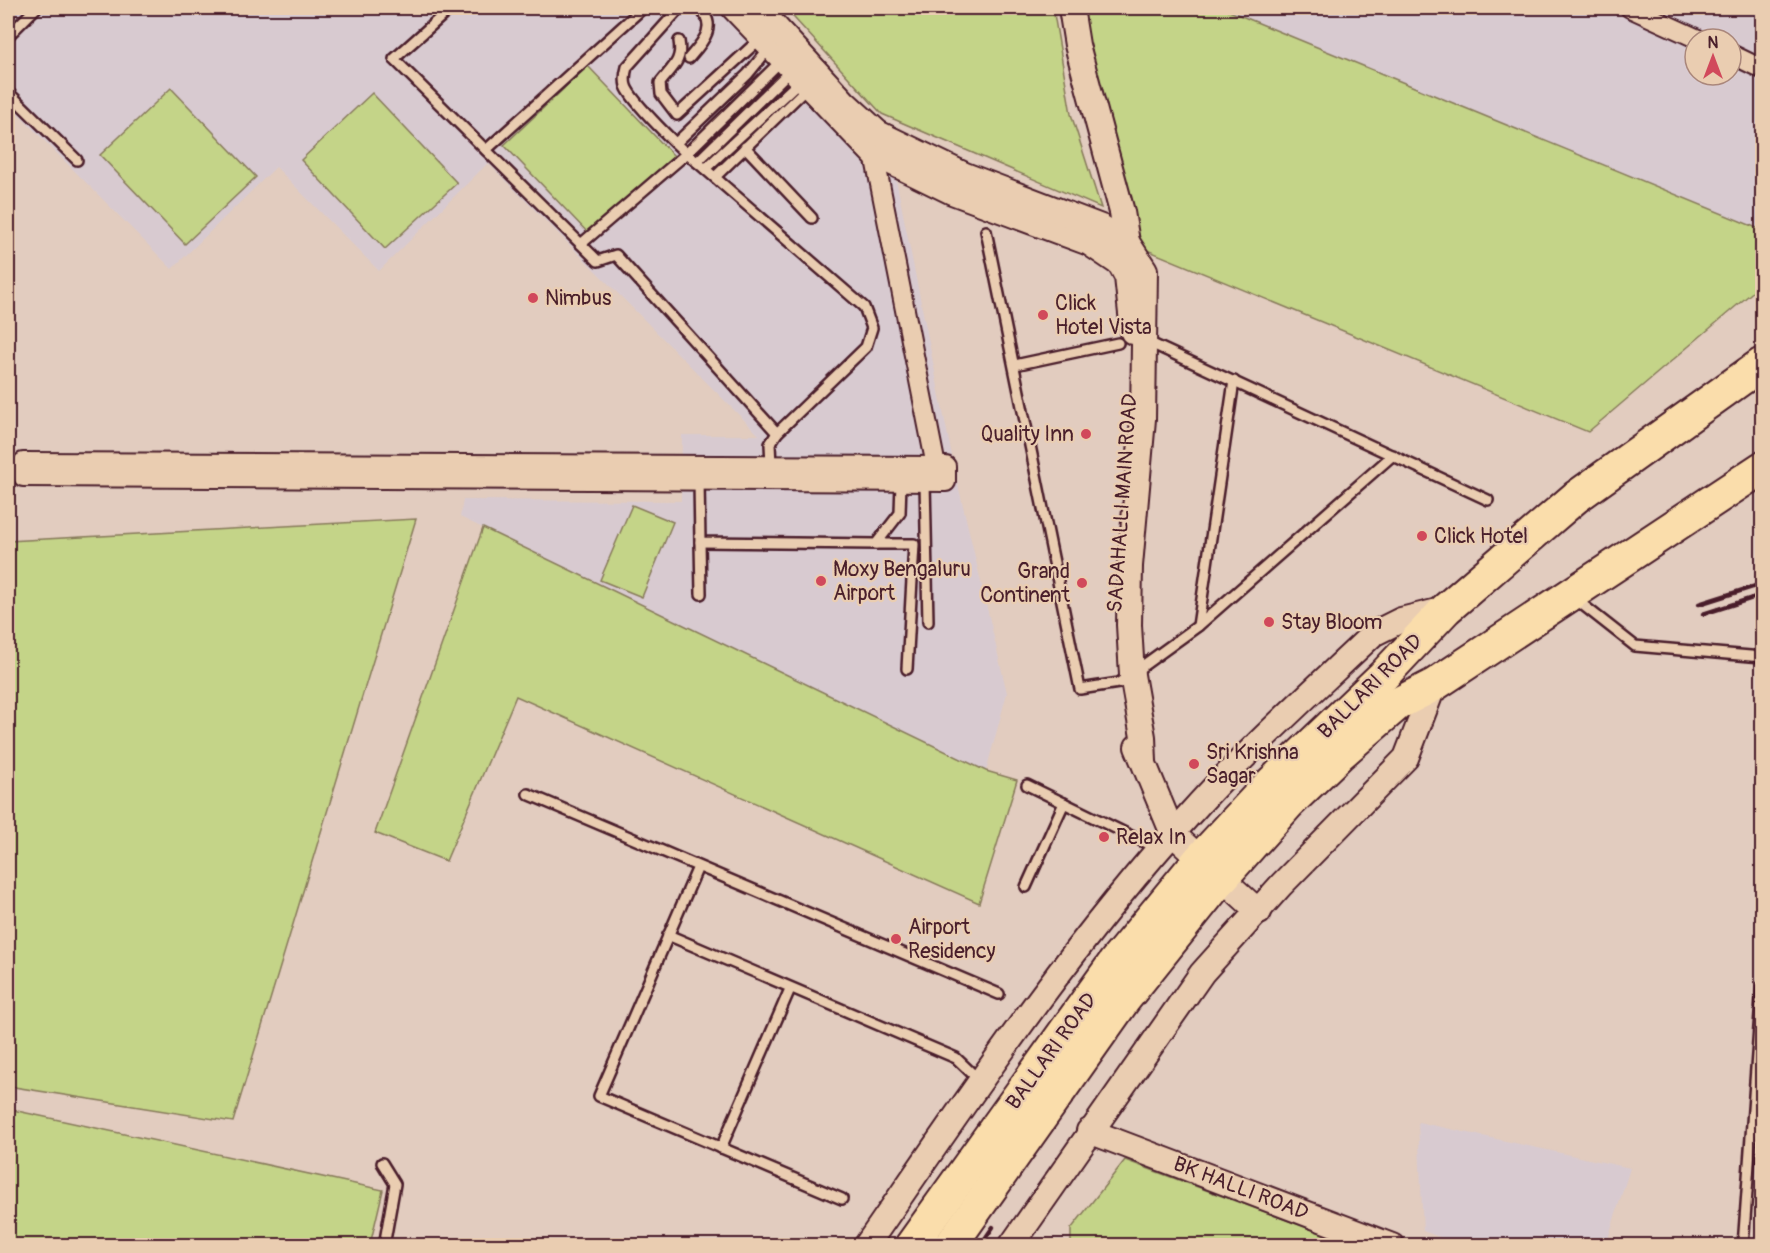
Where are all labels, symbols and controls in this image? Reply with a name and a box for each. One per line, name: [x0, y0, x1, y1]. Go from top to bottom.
north arrow: [1683, 27, 1743, 87]
text: N: [1708, 33, 1719, 53]
place label: Nimbus: [545, 285, 612, 312]
place label: Click Hotel Vista: [1055, 290, 1152, 341]
marker: Nimbus: [526, 291, 540, 305]
marker: Click Hotel Vista: [1036, 308, 1050, 322]
street label: SADAHALLI MAIN ROAD: [1101, 393, 1144, 613]
place label: Quality Inn: [980, 421, 1074, 448]
marker: Quality Inn: [1079, 427, 1093, 441]
place label: Click Hotel: [1434, 523, 1528, 550]
marker: Click Hotel: [1415, 529, 1429, 543]
place label: Moxy Bengaluru Airport: [833, 556, 971, 607]
place label: Grand Continent: [980, 558, 1071, 609]
marker: Moxy Bengaluru Airport: [814, 574, 828, 588]
marker: Grand Continent: [1075, 576, 1089, 590]
place label: Stay Bloom: [1281, 609, 1382, 636]
marker: Stay Bloom: [1262, 615, 1276, 629]
street label: BALLARI ROAD: [1312, 628, 1429, 745]
place label: Sri Krishna Sagar: [1206, 739, 1299, 790]
marker: Sri Krishna Sagar: [1187, 757, 1201, 771]
place label: Relax In: [1116, 824, 1186, 851]
marker: Relax In: [1097, 830, 1111, 844]
place label: Airport Residency: [908, 914, 996, 965]
marker: Airport Residency: [889, 932, 903, 946]
street label: BALLARI ROAD: [1000, 988, 1103, 1115]
street label: BK HALLI ROAD: [1169, 1150, 1312, 1227]

